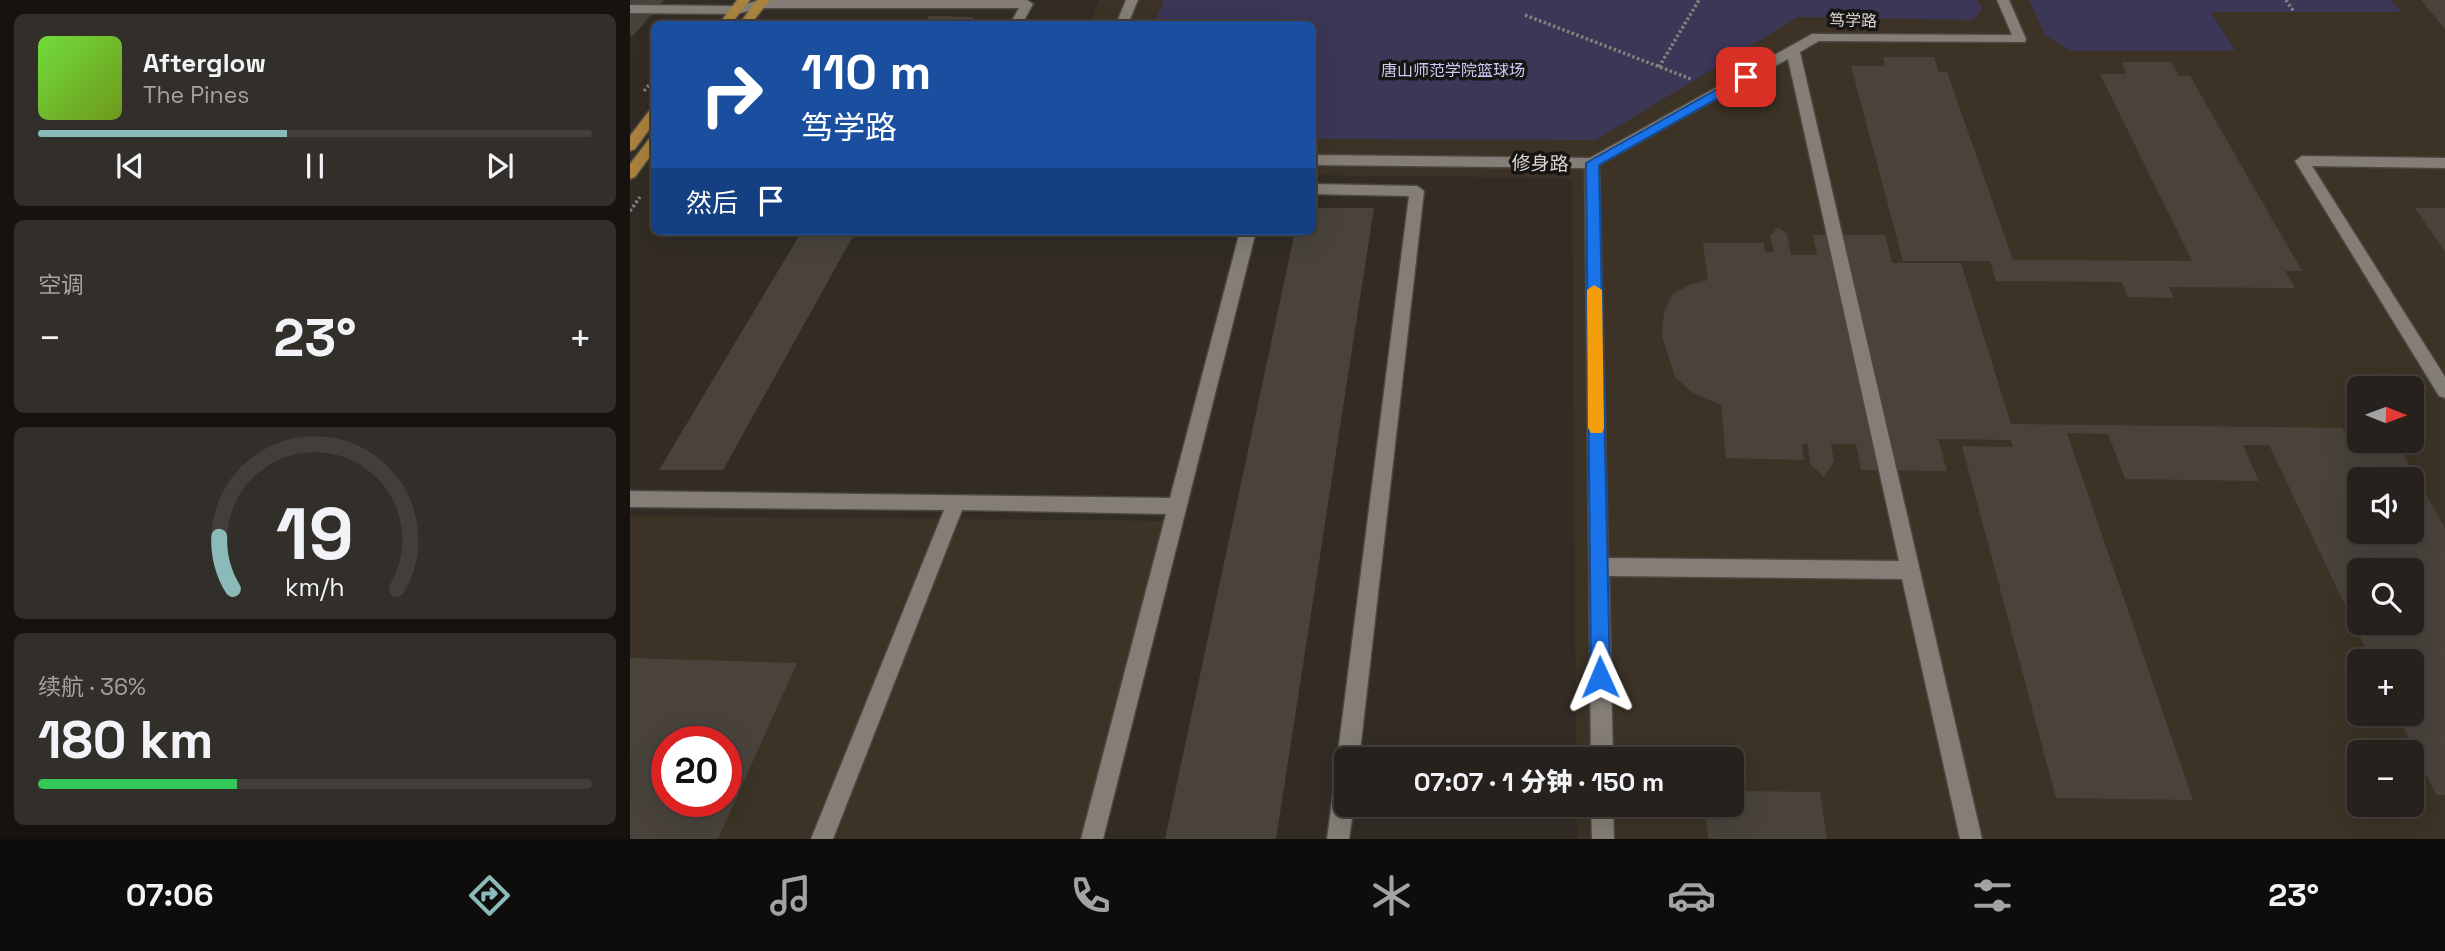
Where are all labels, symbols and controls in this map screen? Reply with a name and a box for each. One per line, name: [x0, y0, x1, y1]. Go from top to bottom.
street label: 笃学路: [1829, 10, 1877, 31]
text: 110 m: [801, 41, 931, 103]
text: Afterglow: [143, 46, 266, 80]
pin: [1716, 47, 1776, 107]
icon: right: [686, 49, 777, 140]
icon: arrive: [1727, 58, 1765, 96]
park label: 唐山师范学院篮球场: [1381, 60, 1525, 81]
text: The Pines: [143, 80, 249, 110]
text: 笃学路: [801, 108, 897, 148]
icon: previous: [111, 147, 149, 185]
icon: pause: [296, 147, 334, 185]
icon: next: [481, 147, 519, 185]
street label: 修身路: [1511, 151, 1569, 176]
icon: arrive: [752, 182, 790, 220]
text: 然后: [686, 186, 738, 220]
text: 空调: [38, 270, 84, 300]
text: 23°: [274, 305, 357, 371]
text: −: [38, 314, 62, 362]
text: +: [568, 314, 592, 362]
north arrow: [2347, 376, 2424, 453]
map controls: [2347, 376, 2424, 817]
button: sound: [2347, 467, 2424, 544]
text: 19: [276, 487, 354, 580]
button: search: [2347, 558, 2424, 635]
text: km/h: [285, 570, 345, 602]
position arrow: [1563, 640, 1637, 714]
button: +: [2347, 649, 2424, 726]
text: 续航 · 36%: [38, 672, 146, 702]
text: 180 km: [38, 707, 213, 773]
speed limit sign: 20: [651, 726, 742, 817]
button: −: [2347, 740, 2424, 817]
text: 07:07 · 1 分钟 · 150 m: [1414, 765, 1664, 799]
icon: directions: [465, 871, 514, 920]
icon: music: [766, 871, 815, 920]
icon: phone: [1066, 871, 1115, 920]
icon: climate: [1367, 871, 1416, 920]
icon: car: [1667, 871, 1716, 920]
icon: filters: [1968, 871, 2017, 920]
text: 07:06: [126, 875, 214, 915]
text: 23°: [2268, 875, 2319, 915]

